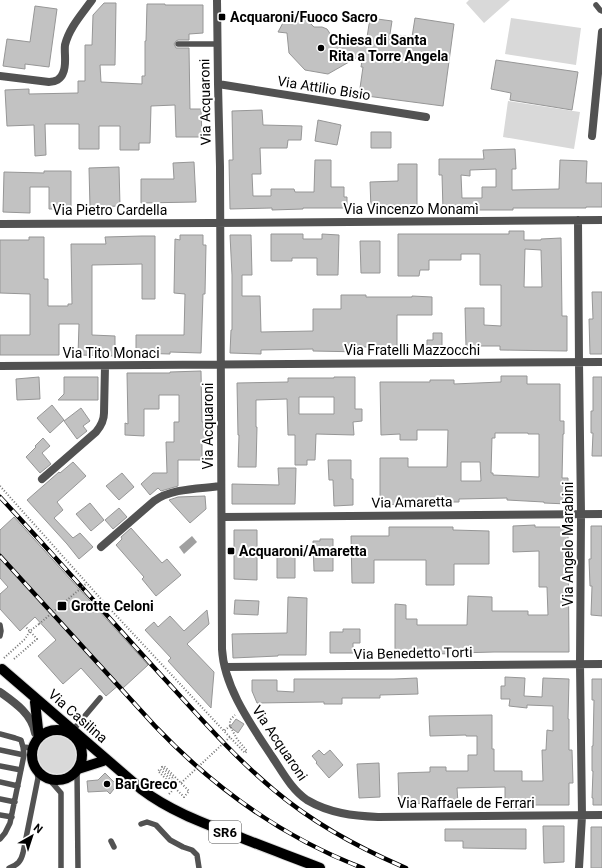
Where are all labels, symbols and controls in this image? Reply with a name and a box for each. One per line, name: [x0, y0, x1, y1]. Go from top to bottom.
place label: Acquaroni/Fuoco Sacro: [230, 9, 378, 25]
marker: Acquaroni/Fuoco Sacro: [217, 12, 227, 22]
place label: Chiesa di Santa Rita a Torre Angela: [329, 32, 449, 64]
marker: Chiesa di Santa Rita a Torre Angela: [316, 43, 326, 53]
street label: Via Acquaroni: [196, 58, 214, 146]
street label: Via Attilio Bisio: [276, 73, 372, 103]
street label: Via Vincenzo Monamì: [343, 201, 479, 217]
street label: Via Pietro Cardella: [53, 202, 167, 218]
street label: Via Fratelli Mazzocchi: [344, 342, 480, 358]
street label: Via Tito Monaci: [62, 345, 160, 361]
street label: Via Acquaroni: [200, 383, 216, 469]
street label: Via Angelo Marabini: [560, 482, 576, 606]
street label: Via Amaretta: [371, 493, 453, 511]
place label: Acquaroni/Amaretta: [239, 543, 367, 559]
marker: Acquaroni/Amaretta: [226, 546, 236, 556]
place label: Grotte Celoni: [71, 598, 154, 614]
marker: Grotte Celoni: [56, 600, 68, 612]
street label: Via Benedetto Torti: [353, 644, 473, 662]
street label: Via Casilina: [45, 686, 111, 746]
street label: Via Acquaroni: [249, 703, 311, 783]
place label: Bar Greco: [115, 776, 177, 792]
marker: Bar Greco: [102, 779, 112, 789]
street label: Via Raffaele de Ferrari: [397, 795, 535, 811]
north arrow: [12, 816, 52, 856]
text: N: [31, 821, 45, 836]
road number: SR6: [209, 821, 241, 843]

